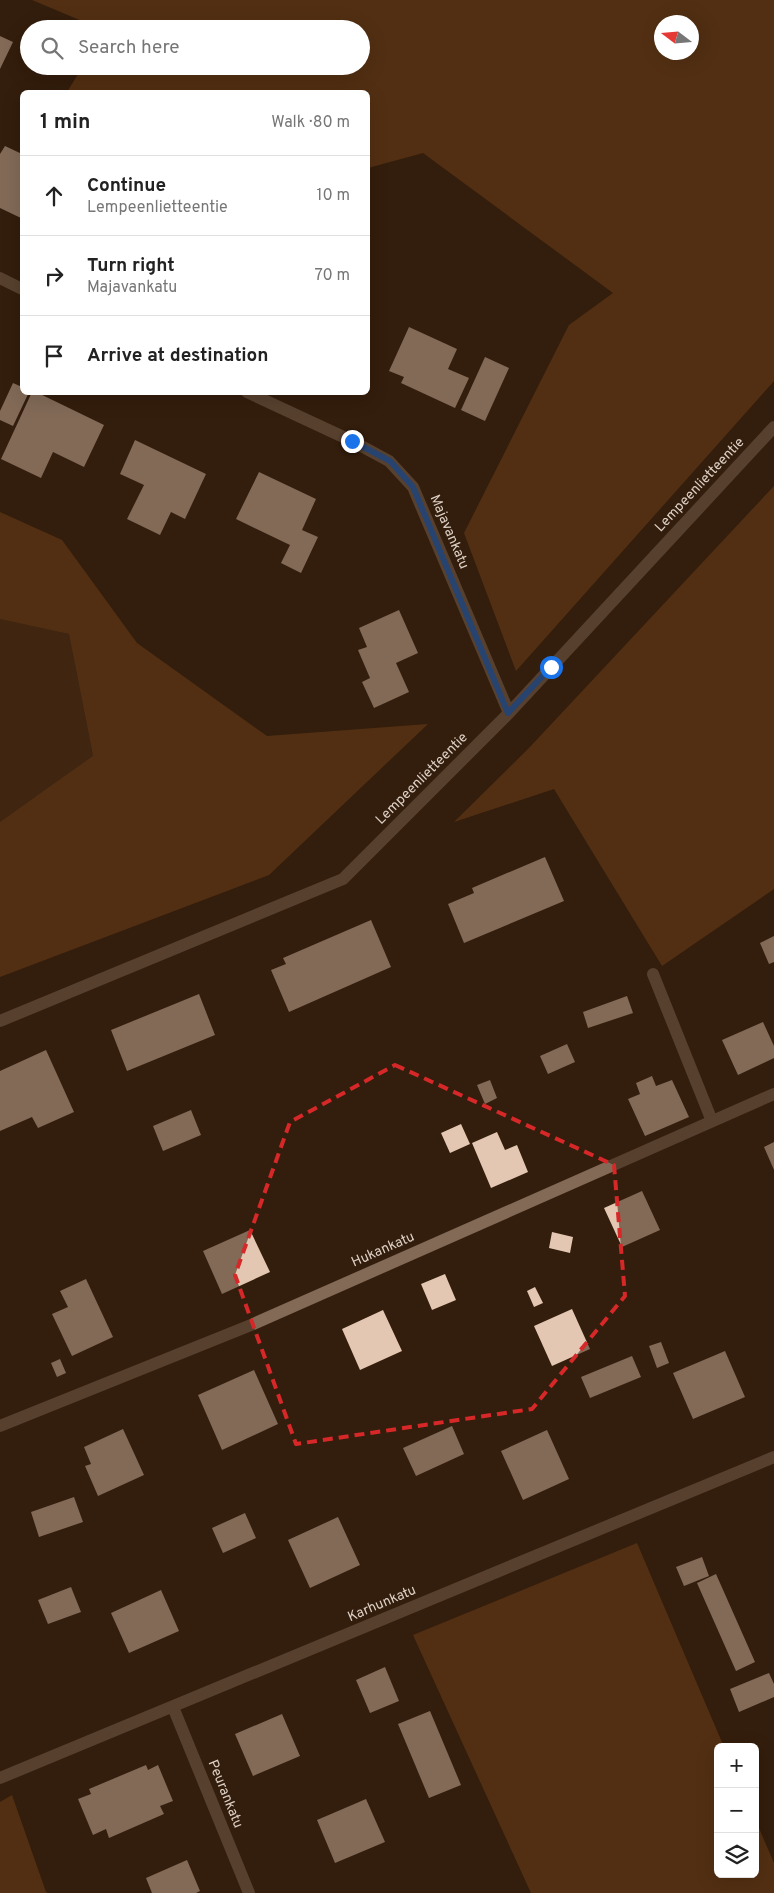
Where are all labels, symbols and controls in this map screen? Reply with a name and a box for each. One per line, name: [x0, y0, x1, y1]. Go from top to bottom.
north arrow: [654, 15, 699, 60]
search box: [20, 20, 370, 75]
icon: search: [38, 34, 66, 62]
text: Search here: [78, 36, 180, 60]
text: 1 min: [40, 109, 90, 136]
text: Walk · 80 m: [271, 113, 350, 133]
text: Continue: [87, 174, 166, 198]
icon: ahead: [40, 182, 68, 210]
text: 10 m: [316, 186, 350, 206]
text: Lempeenlietteentie: [87, 198, 228, 218]
text: Turn right: [87, 254, 175, 278]
icon: right: [40, 262, 68, 290]
text: 70 m: [315, 266, 350, 286]
text: Majavankatu: [87, 278, 177, 298]
icon: arrive: [40, 342, 68, 370]
text: Arrive at destination: [87, 344, 268, 368]
route end: [341, 430, 364, 453]
street label: Lempeenlietteentie: [652, 434, 748, 536]
street label: Majavankatu: [426, 492, 472, 572]
route start: [540, 656, 563, 679]
street label: Lempeenlietteentie: [372, 729, 472, 829]
street label: Hukankatu: [349, 1229, 417, 1271]
street label: Karhunkatu: [345, 1582, 419, 1626]
map controls: [714, 1743, 759, 1878]
button: +: [714, 1743, 759, 1788]
street label: Peurankatu: [204, 1757, 246, 1831]
button: −: [714, 1788, 759, 1833]
button: layers: [714, 1833, 759, 1878]

